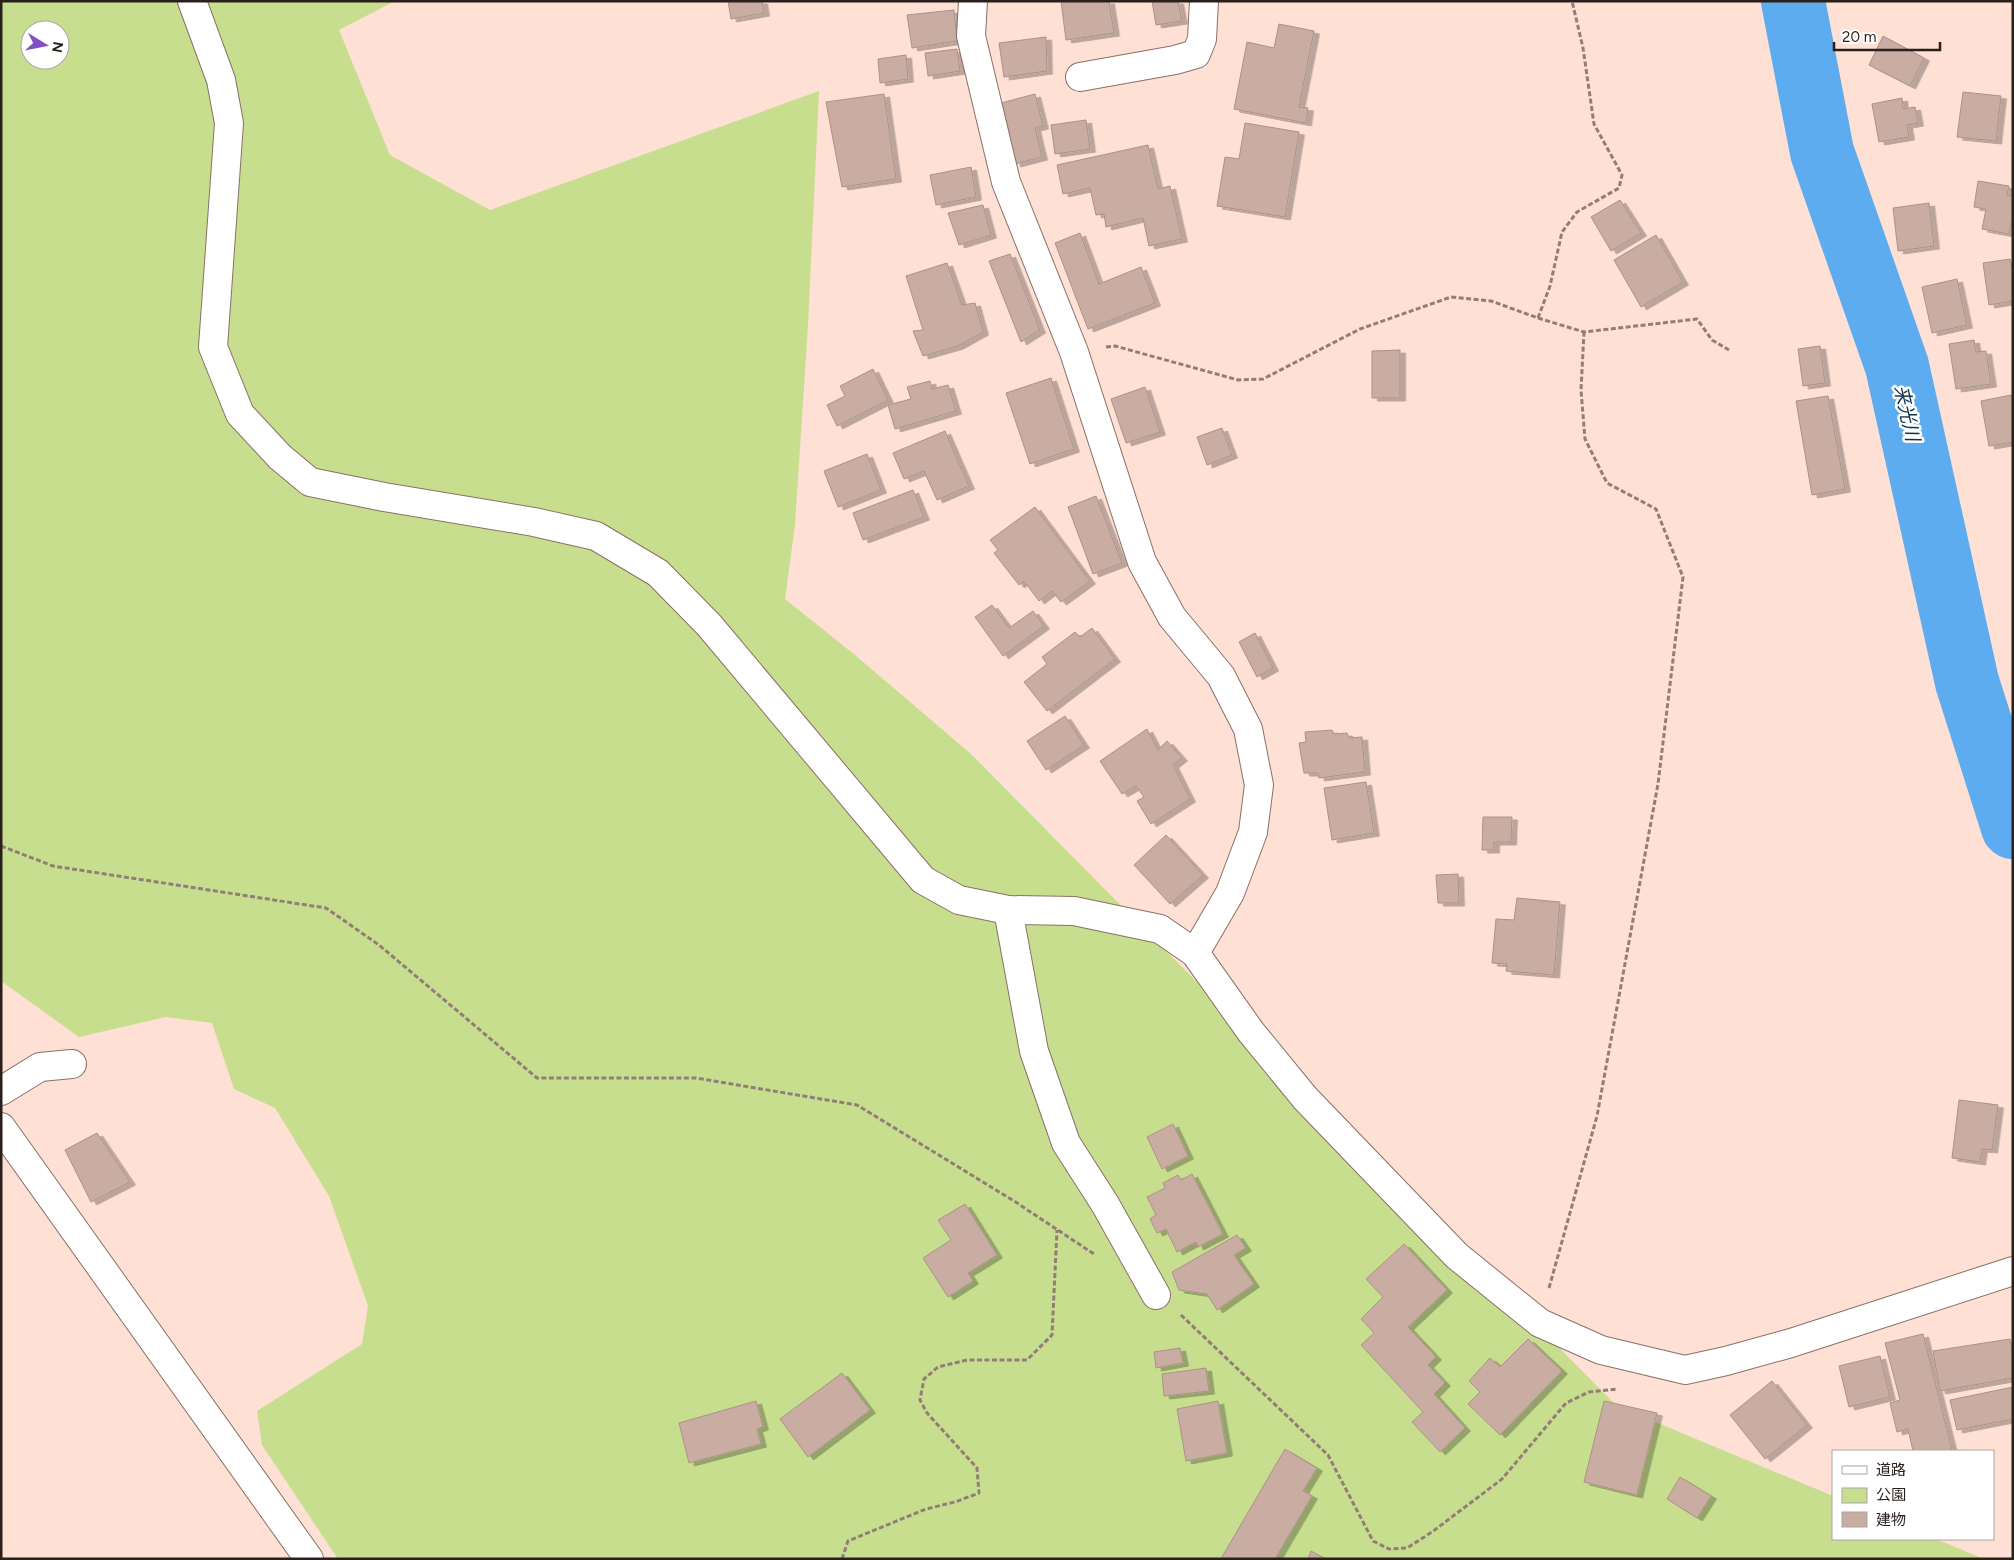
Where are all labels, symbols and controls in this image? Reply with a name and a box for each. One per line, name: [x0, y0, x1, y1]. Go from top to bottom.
north arrow: [20, 20, 70, 70]
scale bar: [1834, 20, 1940, 52]
text: 20 m: [1842, 28, 1876, 46]
text: N: [48, 40, 67, 54]
water label: 来光川: [1889, 383, 1925, 445]
legend: [1832, 1450, 1994, 1540]
text: 道路: [1876, 1461, 1906, 1479]
text: 公園: [1876, 1486, 1906, 1504]
text: 建物: [1876, 1511, 1906, 1529]

